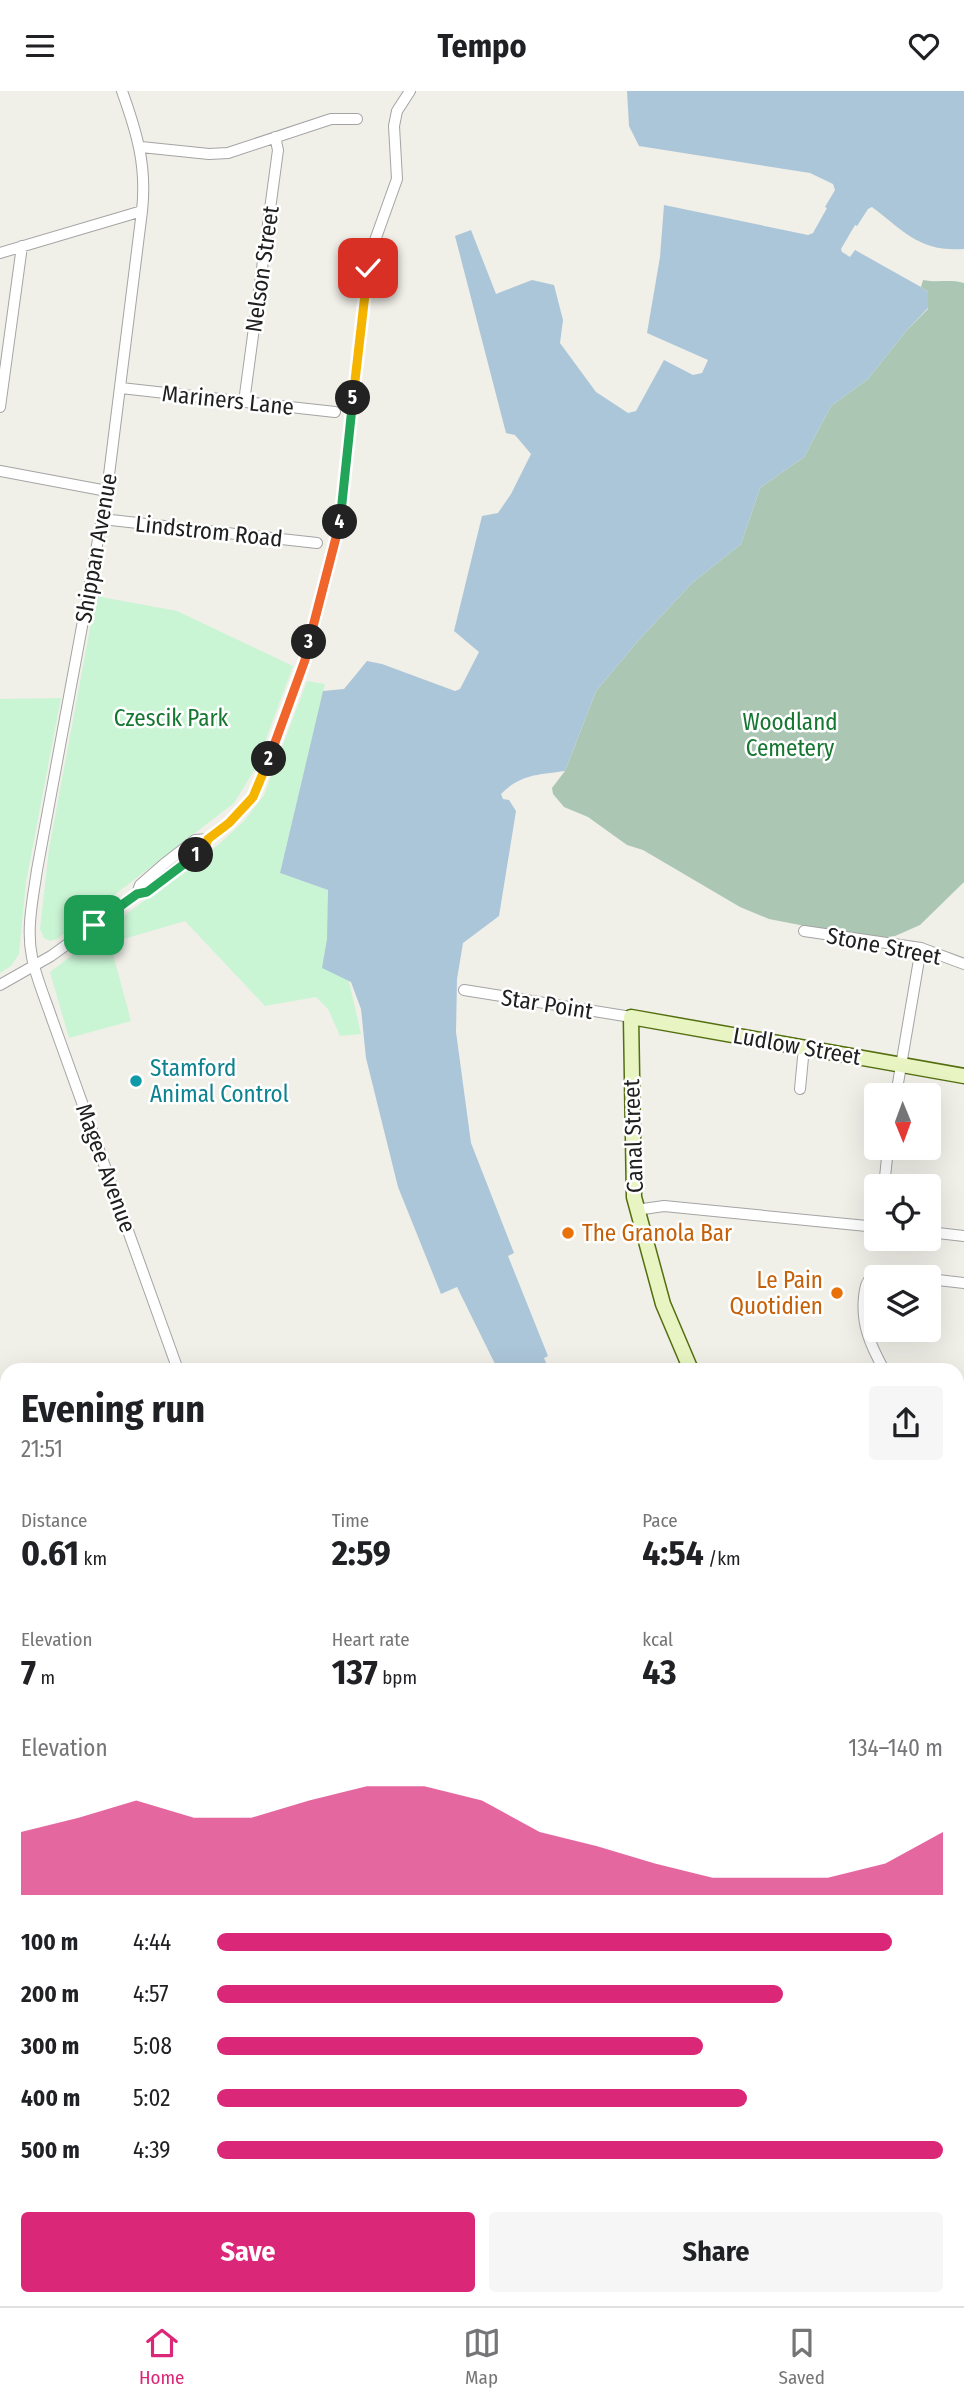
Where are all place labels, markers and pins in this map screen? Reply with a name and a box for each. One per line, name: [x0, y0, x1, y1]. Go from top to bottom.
pin: [338, 238, 398, 298]
pin: 5: [336, 381, 370, 415]
pin: 4: [322, 505, 358, 539]
pin: 3: [292, 625, 326, 659]
pin: 2: [252, 741, 286, 777]
pin: 1: [178, 837, 214, 873]
pin: [64, 895, 124, 955]
place label: Stamford Animal Control: [150, 1054, 289, 1108]
marker: Stamford Animal Control: [128, 1073, 144, 1089]
place label: The Granola Bar: [582, 1219, 732, 1247]
marker: The Granola Bar: [560, 1225, 576, 1241]
place label: Le Pain Quotidien: [730, 1266, 823, 1320]
marker: Le Pain Quotidien: [829, 1285, 845, 1301]

